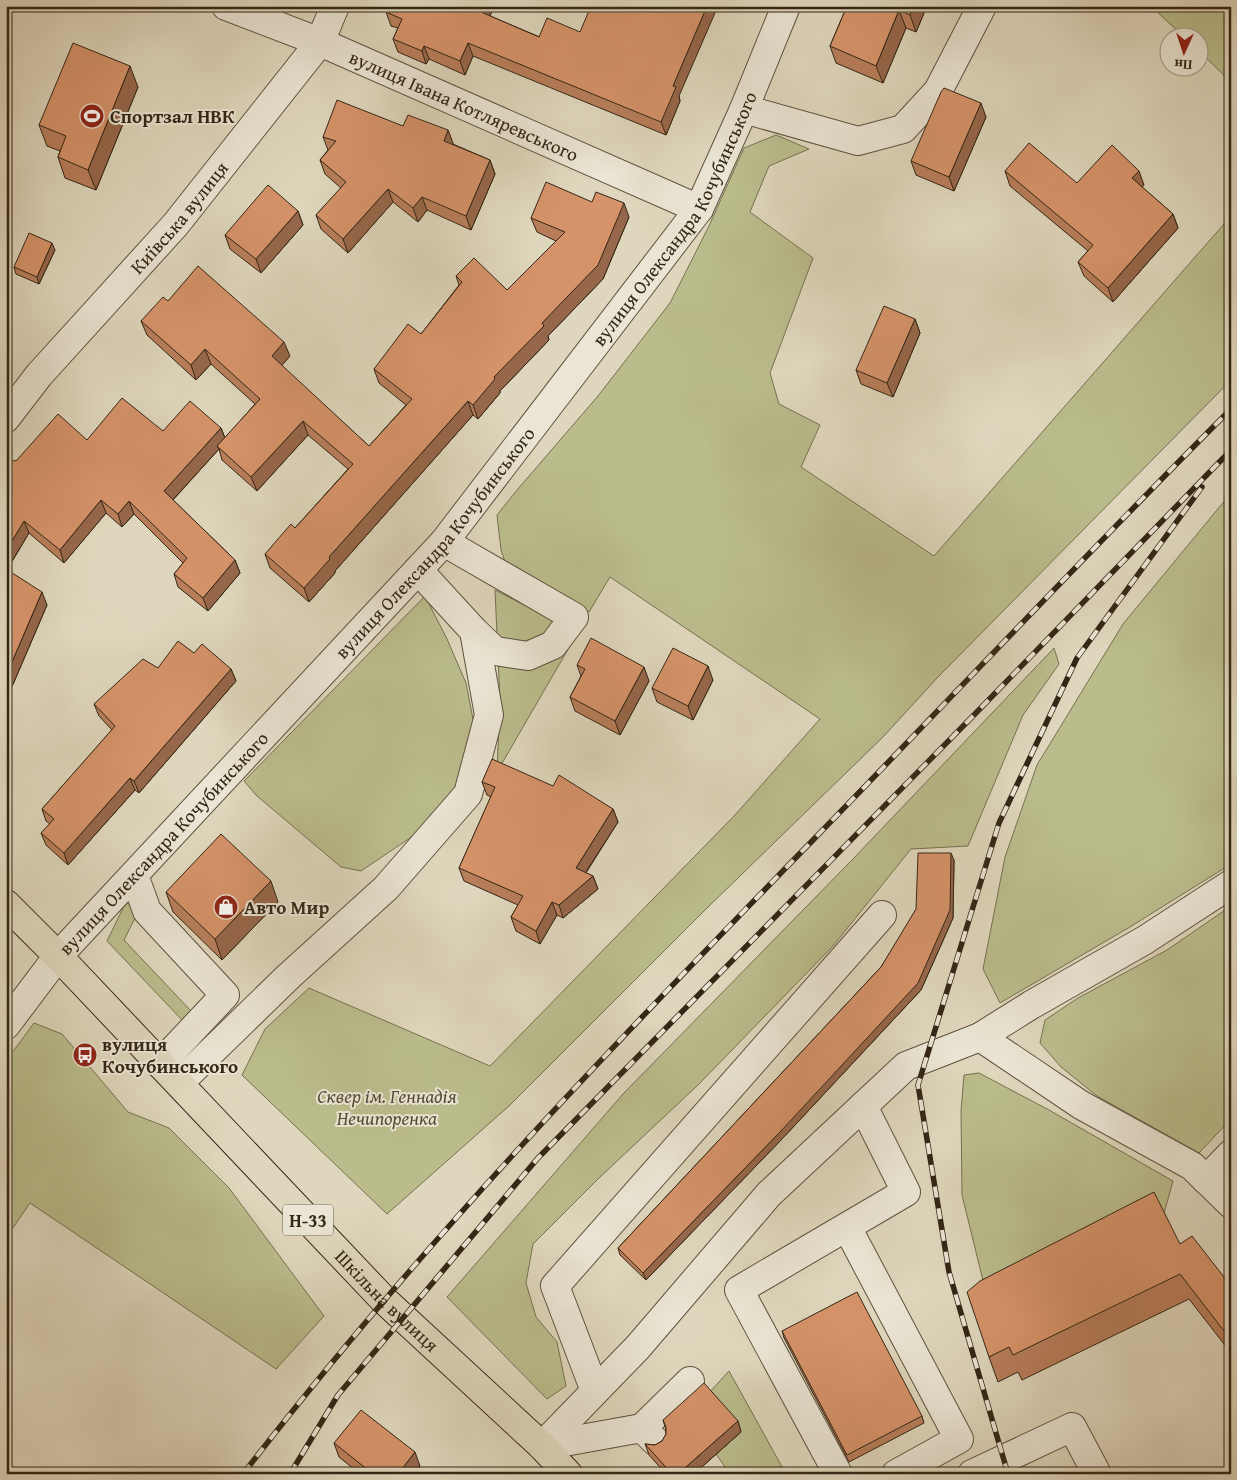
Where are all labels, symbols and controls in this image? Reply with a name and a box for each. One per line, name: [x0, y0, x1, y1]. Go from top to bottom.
north arrow: [1160, 28, 1210, 78]
street label: вулиця Івана Котляревського: [345, 43, 583, 168]
text: Пн: [1173, 55, 1193, 75]
street label: вулиця Олександра Кочубинського: [585, 87, 764, 352]
place label: Спортзал НВК: [110, 102, 235, 130]
sports icon: Спортзал НВК: [79, 103, 105, 129]
street label: Київська вулиця: [123, 155, 235, 280]
street label: вулиця Олександра Кочубинського: [328, 421, 541, 665]
street label: вулиця Олександра Кочубинського: [52, 725, 275, 961]
place label: Авто Мир: [244, 893, 329, 921]
shop icon: Авто Мир: [213, 894, 239, 920]
place label: вулиця Кочубинського: [102, 1030, 238, 1080]
bus stop icon: вулиця Кочубинського: [72, 1042, 98, 1068]
park label: Сквер ім. Геннадія Нечипоренка: [317, 1082, 457, 1132]
road number: Н-33: [283, 1204, 333, 1236]
street label: Шкільна вулиця: [329, 1243, 446, 1358]

